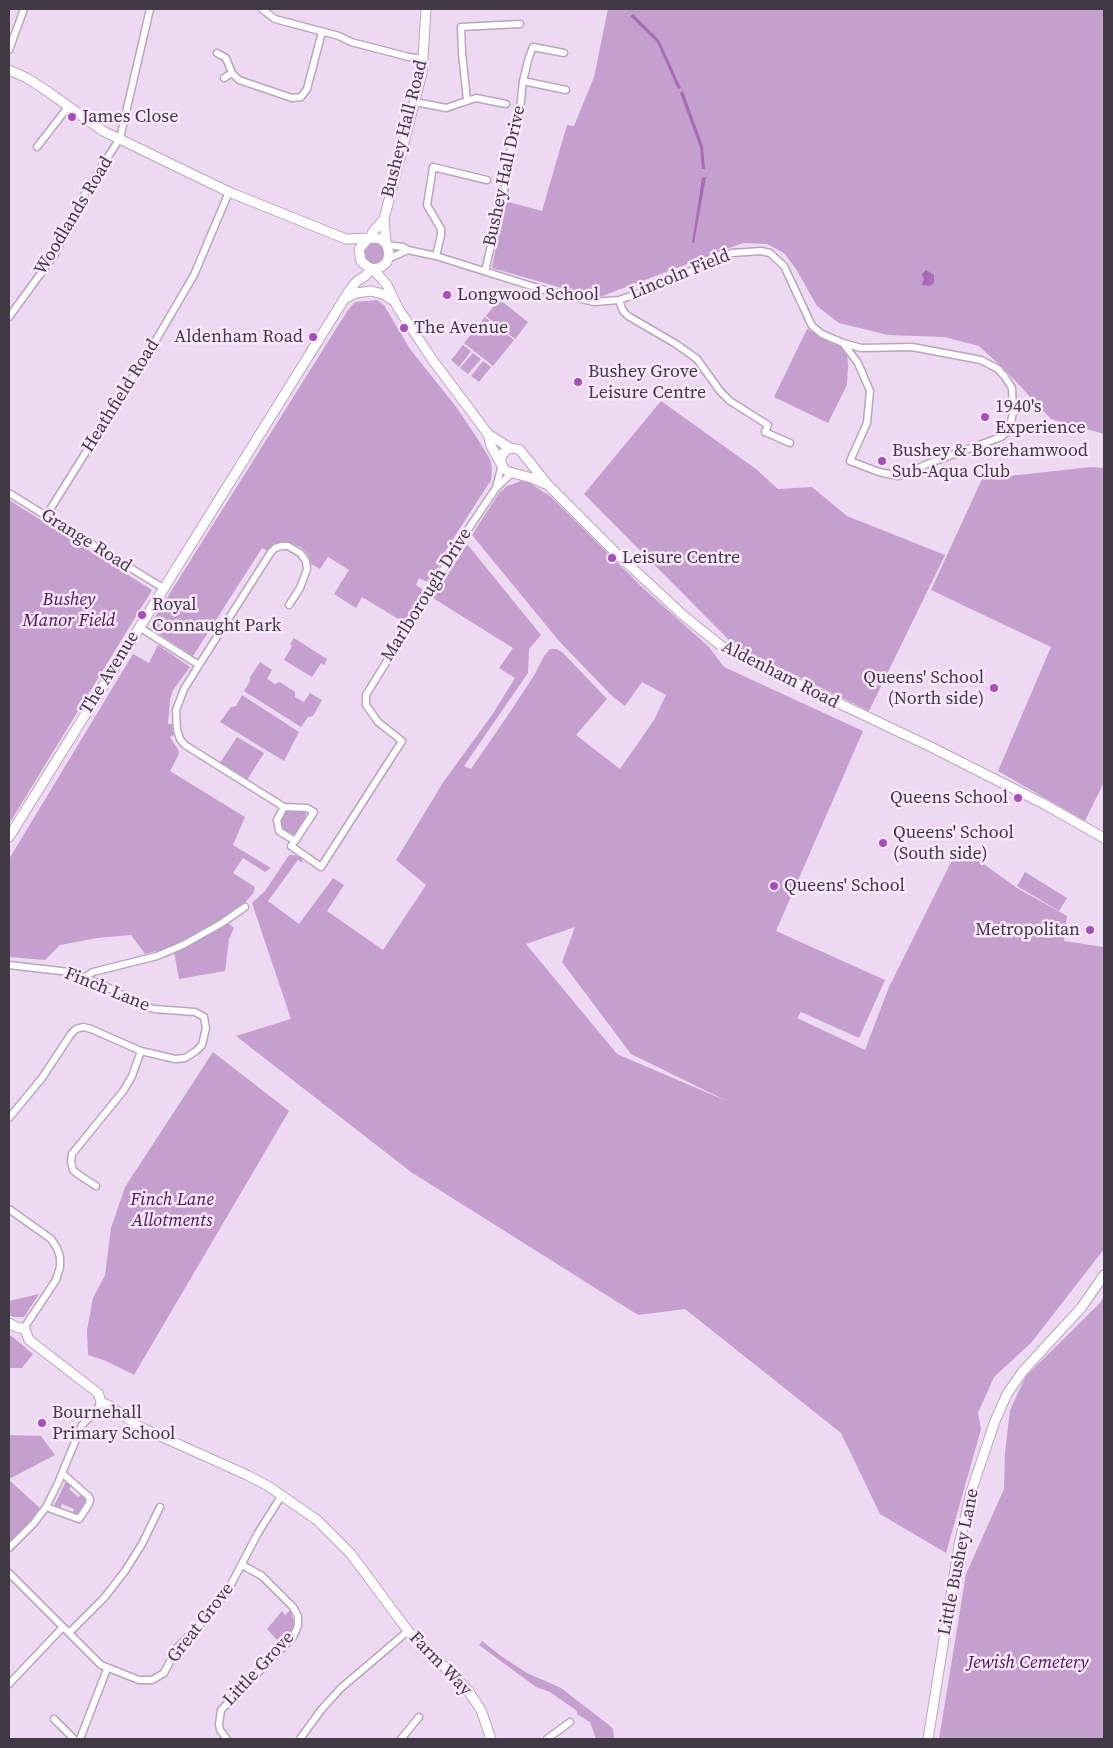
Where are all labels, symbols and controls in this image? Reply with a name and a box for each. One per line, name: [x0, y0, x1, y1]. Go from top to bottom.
street label: Bushey Hall Road: [377, 58, 433, 200]
street label: Bushey Hall Drive: [480, 104, 530, 248]
place label: James Close: [82, 106, 178, 128]
marker: James Close: [66, 111, 78, 123]
street label: Woodlands Road: [30, 153, 118, 279]
street label: Lincoln Field: [627, 245, 733, 305]
place label: Longwood School: [457, 284, 599, 306]
marker: Longwood School: [441, 289, 453, 301]
place label: The Avenue: [414, 317, 508, 339]
marker: The Avenue: [398, 322, 410, 334]
place label: Aldenham Road: [174, 326, 303, 348]
marker: Aldenham Road: [307, 331, 319, 343]
street label: Heathfield Road: [78, 336, 164, 456]
place label: Bushey Grove Leisure Centre: [588, 361, 706, 404]
marker: Bushey Grove Leisure Centre: [572, 376, 584, 388]
place label: 1940's Experience: [995, 396, 1086, 438]
marker: 1940's Experience: [979, 411, 991, 423]
place label: Bushey & Borehamwood Sub-Aqua Club: [892, 440, 1088, 482]
marker: Bushey & Borehamwood Sub-Aqua Club: [876, 455, 888, 467]
street label: Grange Road: [37, 505, 135, 577]
street label: Marlborough Drive: [377, 524, 477, 666]
place label: Leisure Centre: [622, 547, 740, 569]
marker: Leisure Centre: [606, 552, 618, 564]
park label: Bushey Manor Field: [22, 589, 116, 632]
place label: Royal Connaught Park: [152, 594, 281, 636]
marker: Royal Connaught Park: [136, 609, 148, 621]
street label: The Avenue: [76, 627, 144, 719]
street label: Aldenham Road: [718, 636, 842, 714]
place label: Queens' School (North side): [863, 667, 984, 710]
marker: Queens' School (North side): [988, 682, 1000, 694]
place label: Queens School: [890, 787, 1008, 809]
marker: Queens School: [1012, 792, 1024, 804]
place label: Queens' School (South side): [893, 822, 1014, 864]
marker: Queens' School (South side): [877, 837, 889, 849]
place label: Queens' School: [784, 875, 905, 897]
marker: Queens' School: [768, 880, 780, 892]
place label: Metropolitan: [975, 919, 1080, 941]
marker: Metropolitan: [1084, 924, 1096, 936]
street label: Finch Lane: [61, 963, 153, 1017]
park label: Finch Lane Allotments: [130, 1189, 214, 1232]
place label: Bournehall Primary School: [52, 1402, 175, 1445]
marker: Bournehall Primary School: [36, 1417, 48, 1429]
street label: Little Bushey Lane: [934, 1487, 984, 1637]
street label: Great Grove: [163, 1579, 239, 1667]
street label: Little Grove: [219, 1627, 299, 1711]
street label: Farm Way: [404, 1627, 476, 1701]
park label: Jewish Cemetery: [967, 1652, 1089, 1674]

